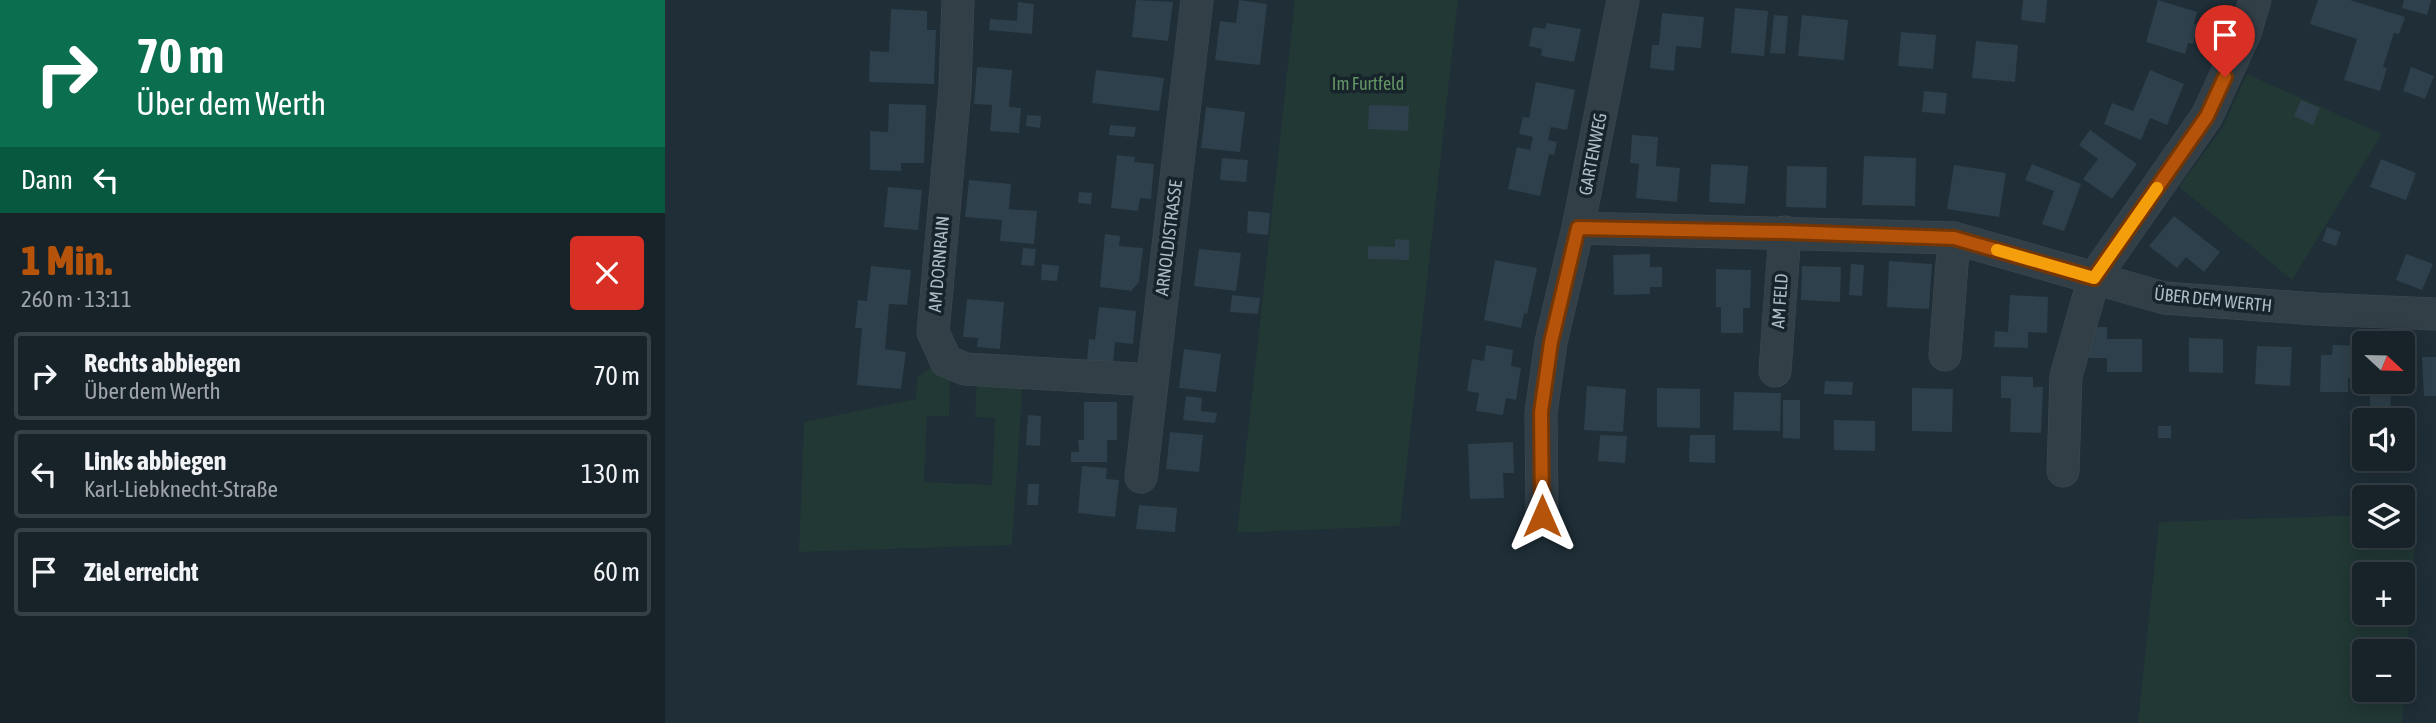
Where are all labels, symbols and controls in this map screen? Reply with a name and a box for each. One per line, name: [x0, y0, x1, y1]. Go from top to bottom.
pin: [2195, 5, 2255, 77]
icon: arrive: [2206, 16, 2244, 54]
text: 70 m: [136, 27, 224, 83]
icon: right: [21, 28, 112, 119]
park label: Im Furtfeld: [1332, 73, 1404, 94]
text: Über dem Werth: [136, 85, 326, 122]
street label: GARTENWEG: [1574, 111, 1611, 197]
icon: left: [87, 161, 125, 199]
text: Dann: [21, 165, 73, 195]
street label: ARNOLDISTRASSE: [1151, 178, 1186, 297]
street label: AM DORNRAIN: [924, 215, 953, 313]
text: 1 Min.: [21, 236, 112, 284]
button: close: [570, 236, 644, 310]
street label: AM FELD: [1767, 273, 1792, 329]
street label: ÜBER DEM WERTH: [2153, 283, 2273, 316]
text: 260 m · 13:11: [21, 286, 132, 312]
north arrow: [2352, 331, 2415, 394]
map controls: [2352, 331, 2415, 702]
text: Rechts abbiegen: [84, 348, 241, 378]
icon: right: [25, 357, 63, 395]
text: 70 m: [593, 361, 640, 391]
text: Über dem Werth: [84, 378, 221, 404]
button: sound: [2352, 408, 2415, 471]
text: Links abbiegen: [84, 446, 226, 476]
icon: left: [25, 455, 63, 493]
text: 130 m: [581, 459, 640, 489]
text: Karl-Liebknecht-Straße: [84, 476, 278, 502]
position arrow: [1505, 479, 1579, 553]
button: layers: [2352, 485, 2415, 548]
icon: arrive: [25, 553, 63, 591]
text: Ziel erreicht: [84, 557, 199, 587]
text: 60 m: [593, 557, 640, 587]
button: +: [2352, 562, 2415, 625]
button: −: [2352, 639, 2415, 702]

